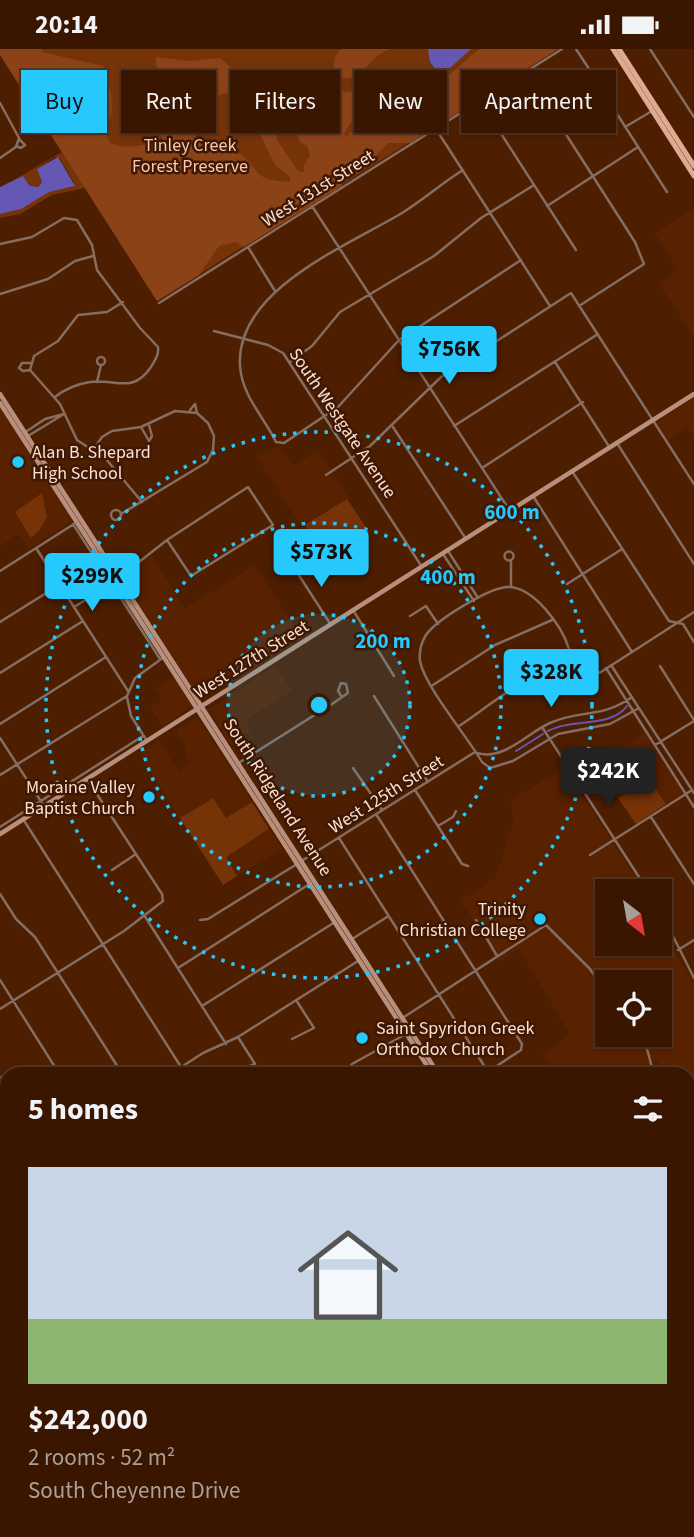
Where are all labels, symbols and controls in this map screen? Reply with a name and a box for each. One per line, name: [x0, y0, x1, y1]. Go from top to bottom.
text: 20:14: [35, 6, 98, 43]
chip: Buy: [21, 70, 107, 133]
chip: Rent: [121, 70, 216, 133]
chip: Filters: [230, 70, 340, 133]
chip: New: [354, 70, 447, 133]
chip: Apartment: [461, 70, 616, 133]
park label: Tinley Creek Forest Preserve: [132, 133, 248, 179]
street label: West 131st Street: [257, 144, 379, 233]
pin: $756K: [400, 327, 498, 386]
text: $756K: [418, 332, 480, 365]
street label: South Westgate Avenue: [283, 343, 402, 503]
place label: Alan B. Shepard High School: [32, 440, 151, 486]
marker: Alan B. Shepard High School: [10, 454, 26, 470]
text: 600 m: [484, 497, 540, 527]
pin: $573K: [272, 529, 370, 589]
text: $573K: [290, 535, 352, 568]
pin: $299K: [43, 553, 141, 613]
text: $299K: [61, 559, 123, 592]
text: 400 m: [420, 562, 476, 592]
street label: West 127th Street: [189, 614, 314, 705]
text: 200 m: [355, 626, 411, 656]
pin: $328K: [502, 649, 600, 709]
text: $328K: [520, 655, 582, 688]
centre of rings: [307, 693, 331, 717]
street label: South Ridgeland Avenue: [217, 713, 338, 881]
street label: West 125th Street: [324, 749, 449, 840]
pin: $242K: [559, 749, 657, 808]
text: $242K: [577, 754, 639, 787]
place label: Moraine Valley Baptist Church: [24, 775, 136, 821]
marker: Moraine Valley Baptist Church: [141, 789, 157, 805]
north arrow: [595, 879, 672, 955]
map controls: [595, 879, 672, 1047]
place label: Trinity Christian College: [399, 897, 527, 943]
marker: Trinity Christian College: [532, 911, 548, 927]
button: locate: [595, 970, 672, 1047]
place label: Saint Spyridon Greek Orthodox Church: [376, 1016, 534, 1062]
marker: Saint Spyridon Greek Orthodox Church: [354, 1030, 370, 1046]
text: 5 homes: [28, 1088, 138, 1131]
icon: filters: [629, 1090, 667, 1128]
icon: home: [285, 1212, 411, 1338]
text: $242,000: [28, 1398, 148, 1441]
text: 2 rooms · 52 m²: [28, 1441, 175, 1474]
text: South Cheyenne Drive: [28, 1474, 240, 1507]

